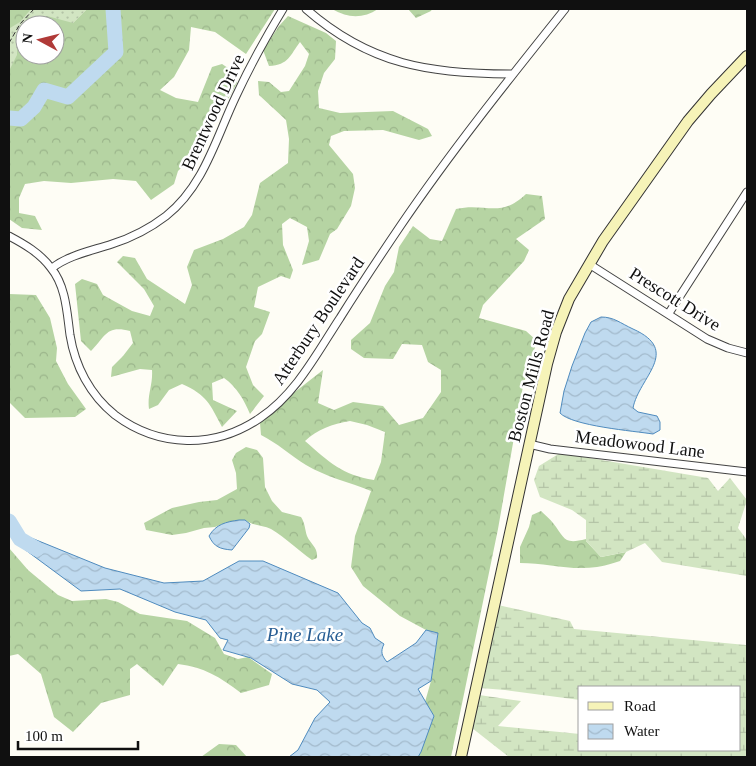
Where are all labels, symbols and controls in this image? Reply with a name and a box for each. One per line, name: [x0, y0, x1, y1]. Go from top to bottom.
north arrow: [15, 15, 65, 65]
text: N: [20, 33, 36, 44]
street label: Brentwood Drive: [177, 51, 249, 173]
street label: Atterbury Boulevard: [268, 253, 368, 389]
street label: Prescott Drive: [626, 263, 724, 335]
street label: Boston Mills Road: [504, 308, 558, 444]
street label: Meadowood Lane: [574, 426, 706, 462]
water label: Pine Lake: [266, 624, 343, 645]
legend: [578, 686, 741, 751]
text: Road: [624, 698, 656, 714]
scale bar: [18, 718, 138, 750]
text: Water: [624, 723, 659, 739]
text: 100 m: [25, 728, 63, 744]

